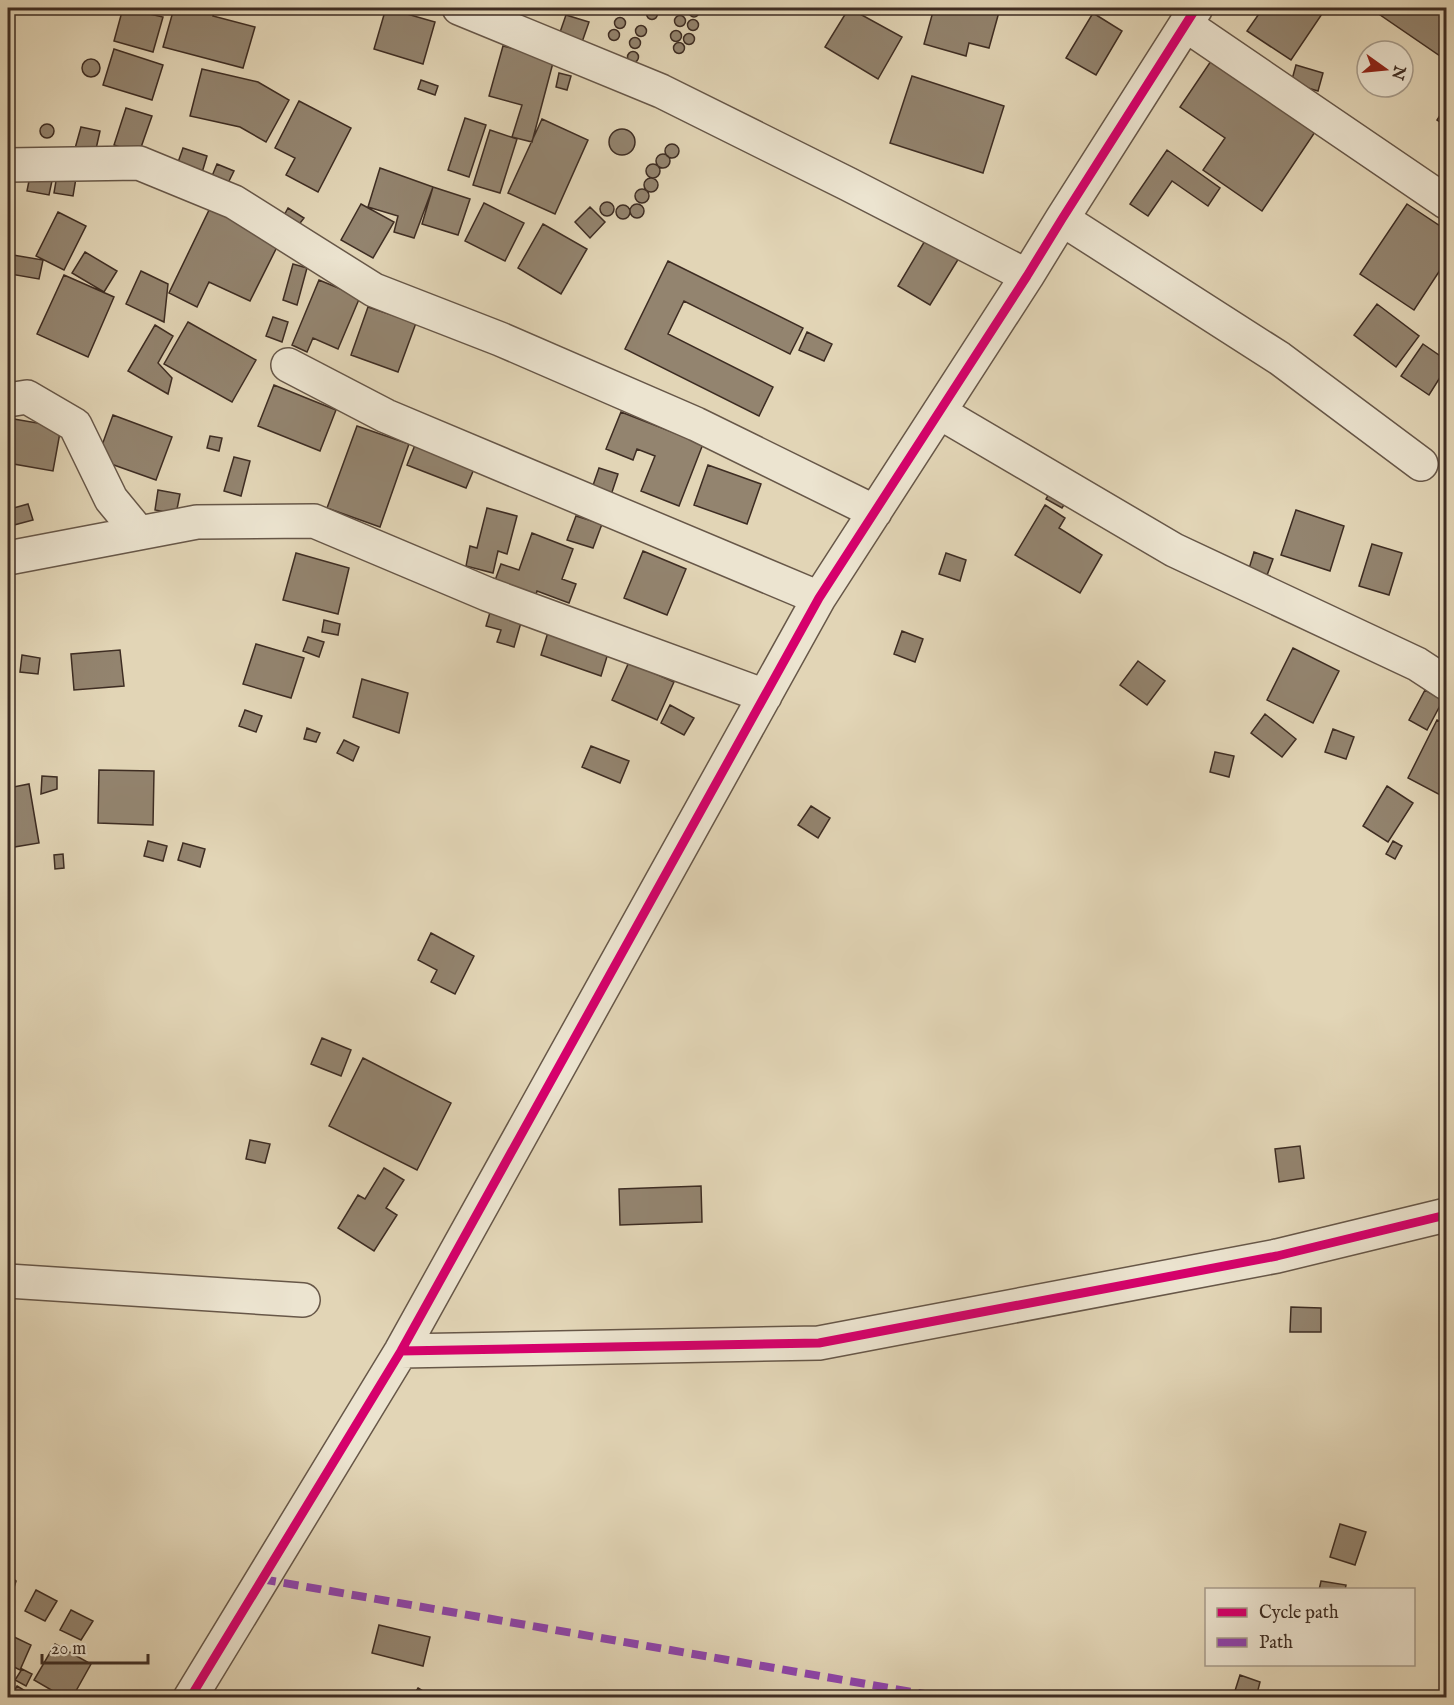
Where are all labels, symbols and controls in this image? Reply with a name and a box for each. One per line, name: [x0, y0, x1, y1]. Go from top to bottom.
north arrow: [1355, 39, 1415, 99]
text: N: [1386, 62, 1409, 82]
legend: [1205, 1588, 1415, 1666]
text: Cycle path: [1259, 1602, 1339, 1625]
scale bar: [42, 1627, 148, 1665]
text: Path: [1259, 1632, 1293, 1655]
text: 20 m: [51, 1638, 86, 1661]

